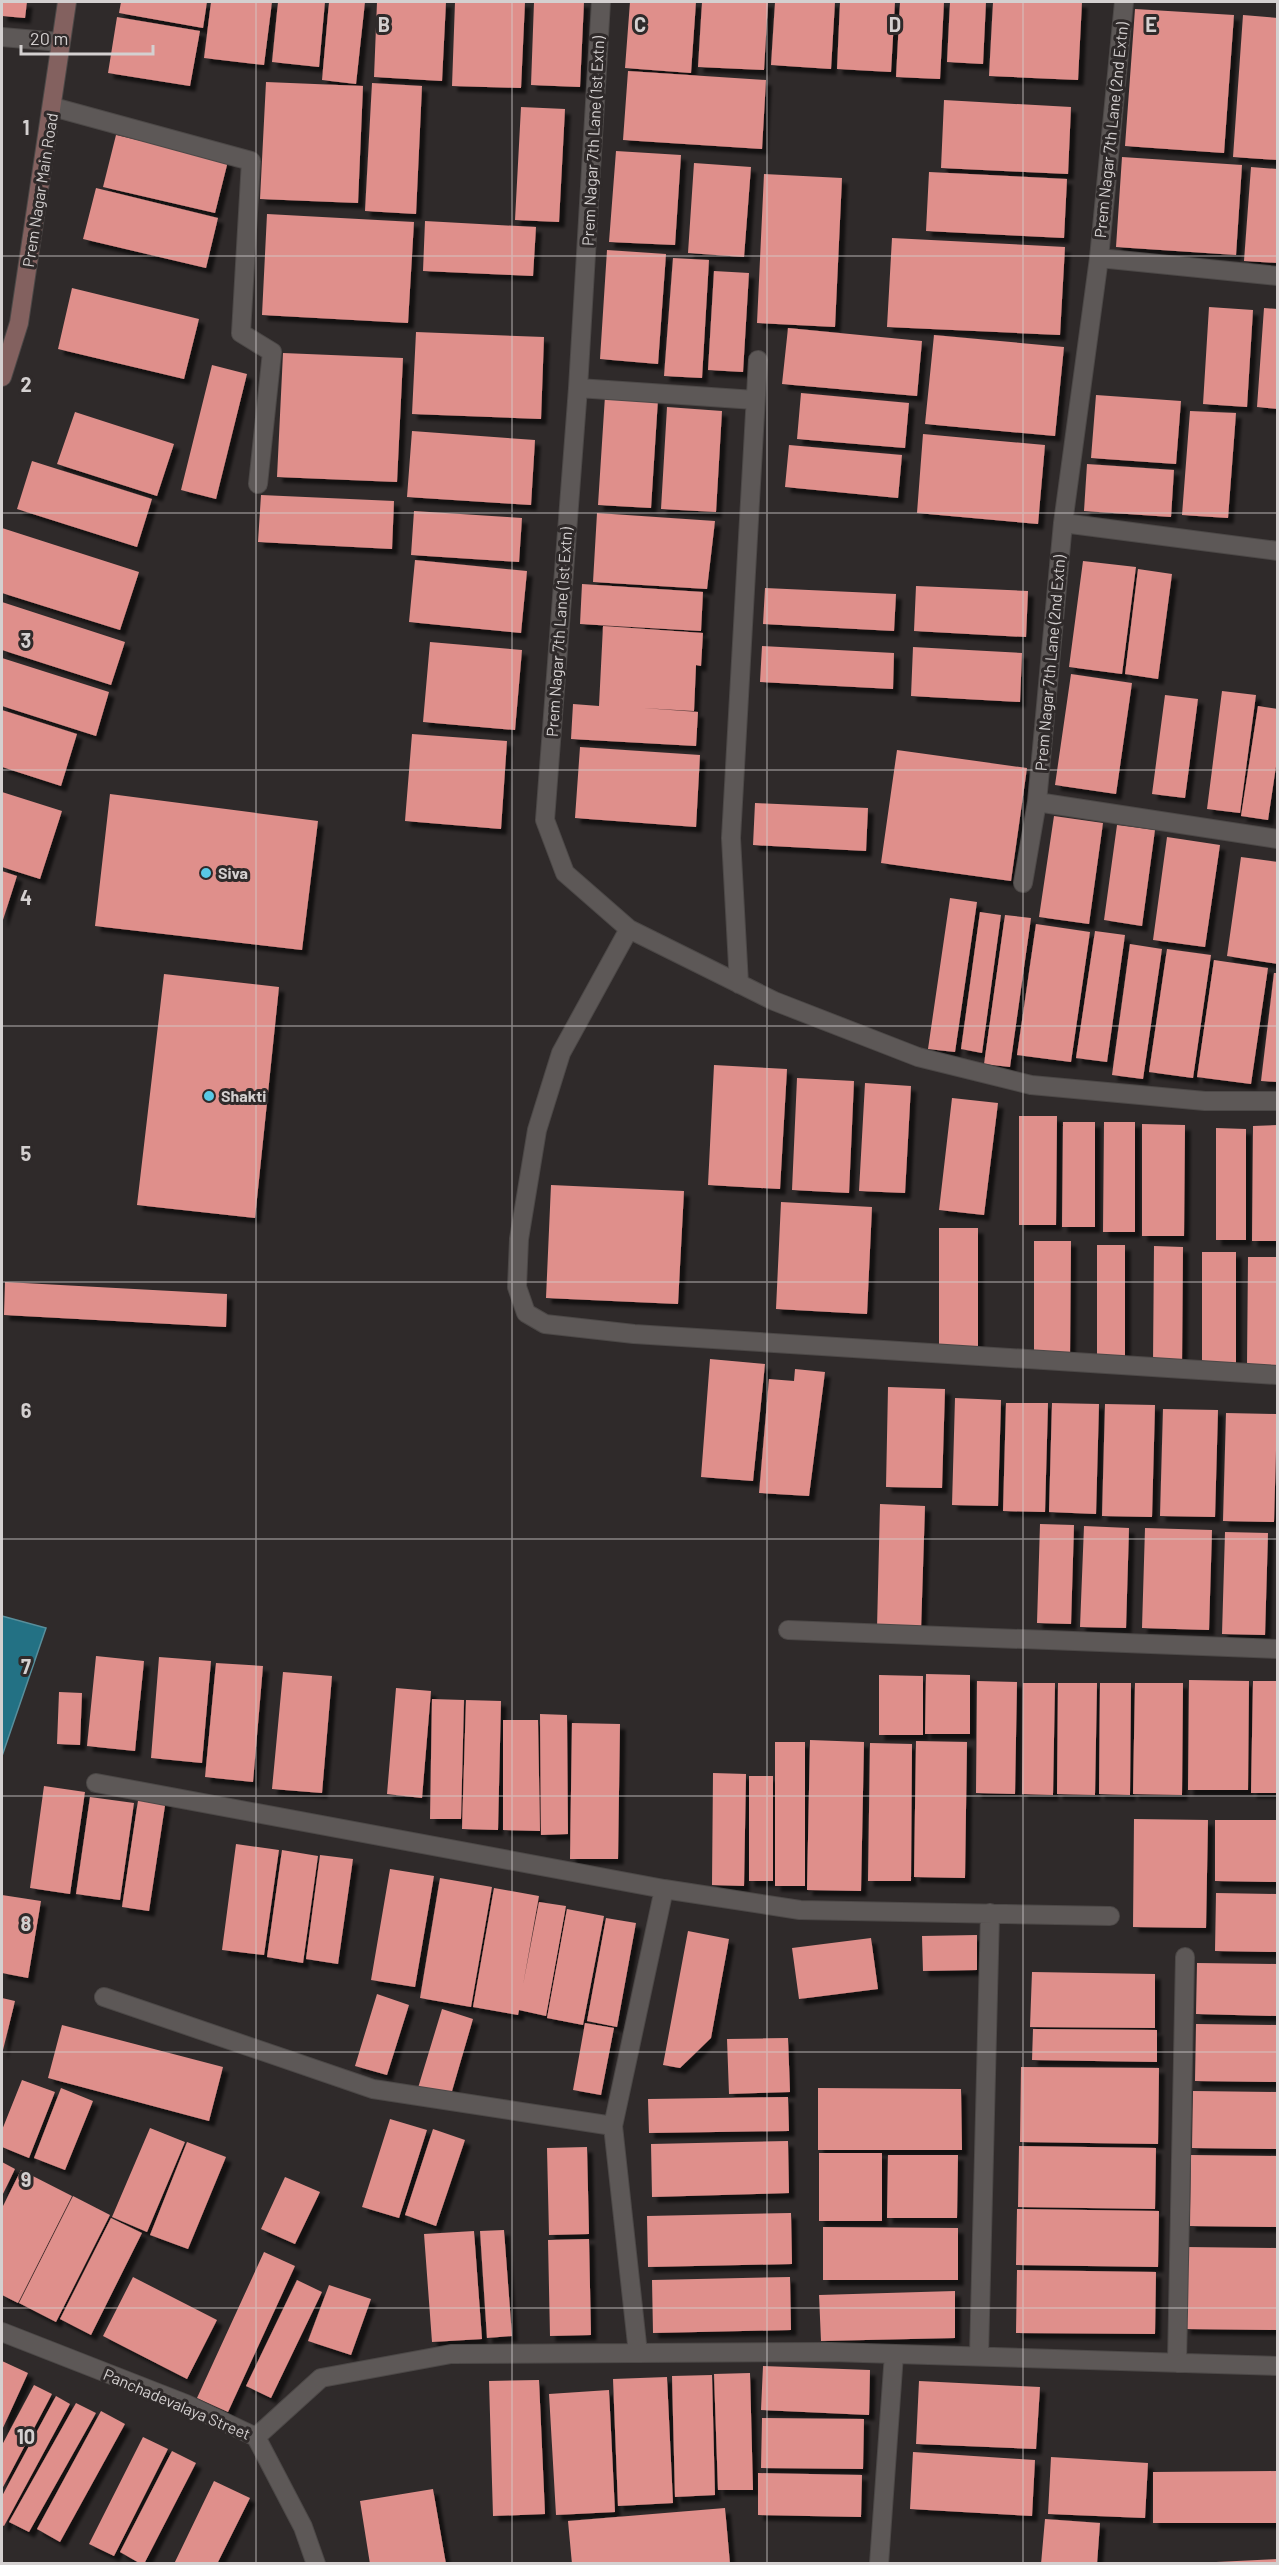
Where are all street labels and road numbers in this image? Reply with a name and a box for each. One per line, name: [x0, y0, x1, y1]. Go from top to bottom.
street label: Prem Nagar 7th Lane (2nd Extn): [1090, 20, 1131, 239]
street label: Prem Nagar 7th Lane (1st Extn): [578, 35, 608, 246]
street label: Prem Nagar Main Road: [18, 111, 61, 268]
street label: Prem Nagar 7th Lane (1st Extn): [542, 526, 575, 737]
street label: Prem Nagar 7th Lane (2nd Extn): [1031, 553, 1068, 772]
street label: Panchadevalaya Street: [101, 2364, 254, 2443]

